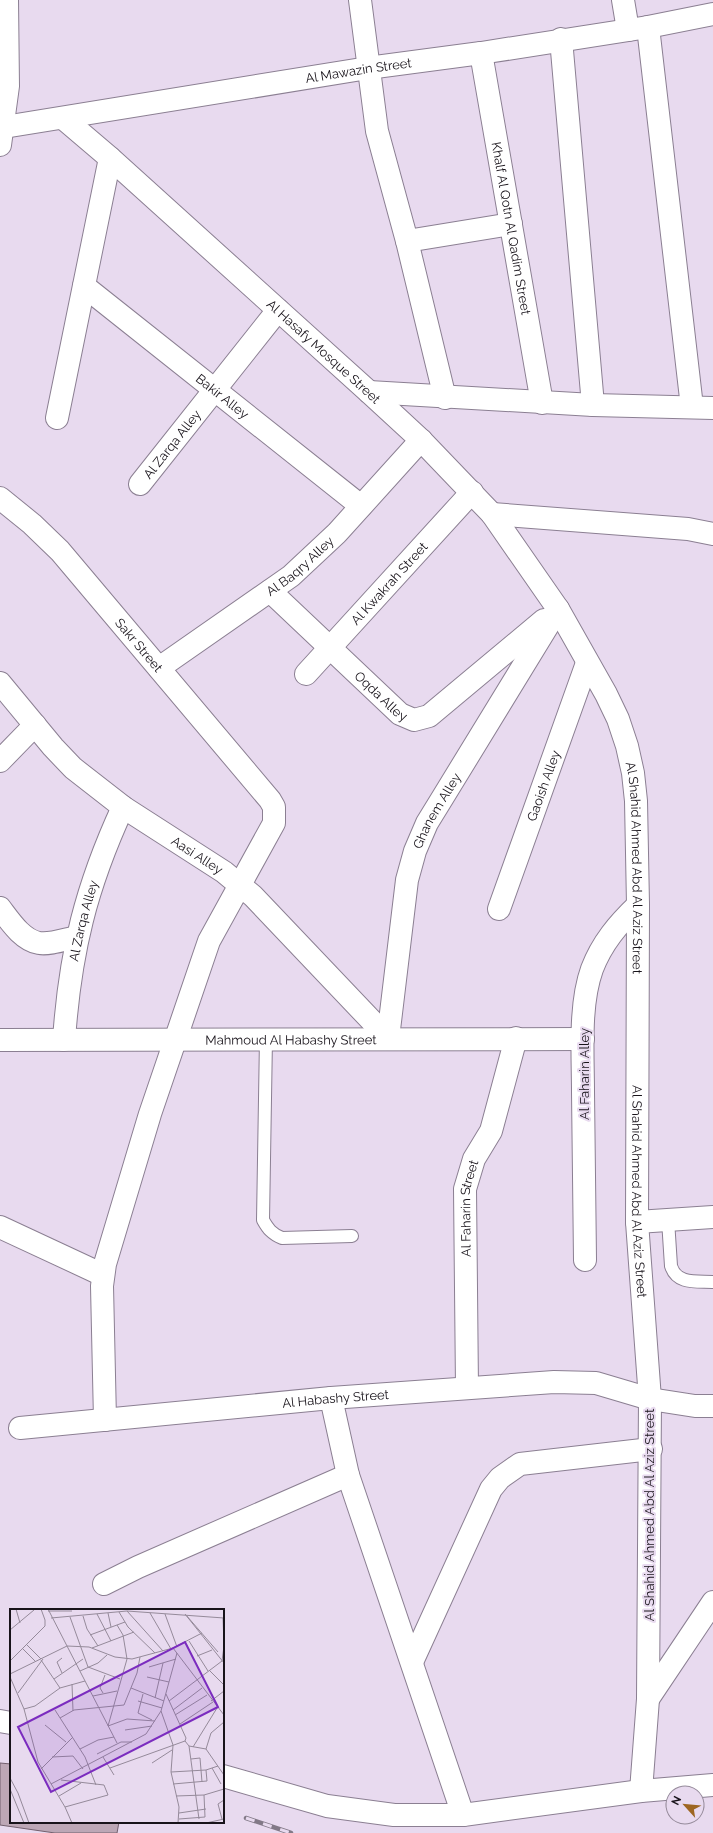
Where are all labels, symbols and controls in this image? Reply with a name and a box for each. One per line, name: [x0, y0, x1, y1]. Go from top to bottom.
street label: Al Mawazin Street: [304, 55, 413, 86]
street label: Khalf Al Qotn Al Qadim Street: [489, 141, 534, 317]
street label: Al Hasafy Mosque Street: [264, 296, 384, 407]
street label: Bakir Alley: [193, 371, 252, 422]
street label: Al Zarqa Alley: [140, 407, 203, 481]
street label: Al Baqry Alley: [263, 533, 336, 599]
street label: Al Kwakrah Street: [348, 538, 431, 627]
street label: Sakr Street: [112, 615, 166, 675]
street label: Oqda Alley: [352, 668, 410, 724]
street label: Gaoish Alley: [524, 748, 563, 823]
street label: Al Shahid Ahmed Abd Al Aziz Street: [623, 760, 646, 975]
street label: Ghanem Alley: [409, 770, 464, 851]
street label: Aasi Alley: [169, 833, 226, 877]
street label: Al Zarqa Alley: [66, 878, 101, 963]
street label: Al Faharin Alley: [577, 1028, 592, 1120]
street label: Mahmoud Al Habashy Street: [205, 1032, 377, 1047]
street label: Al Shahid Ahmed Abd Al Aziz Street: [629, 1085, 650, 1299]
street label: Al Faharin Street: [457, 1157, 481, 1257]
street label: Al Habashy Street: [282, 1386, 390, 1410]
street label: Al Shahid Ahmed Abd Al Aziz Street: [642, 1408, 657, 1621]
inset map: [10, 1609, 224, 1823]
north arrow: [665, 1785, 705, 1825]
text: N: [669, 1794, 684, 1807]

